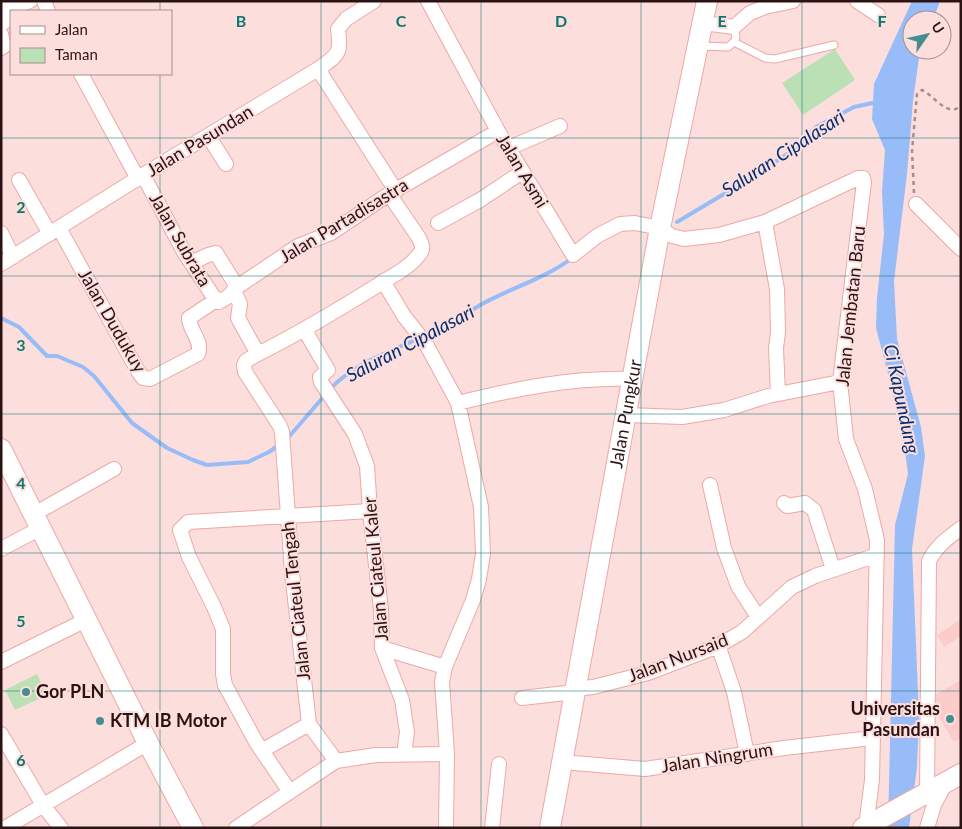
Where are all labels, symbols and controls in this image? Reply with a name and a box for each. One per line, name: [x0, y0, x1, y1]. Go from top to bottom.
legend: [10, 10, 172, 75]
north arrow: [902, 10, 952, 60]
text: B: [236, 11, 246, 30]
text: C: [396, 11, 407, 30]
text: D: [555, 11, 567, 30]
text: E: [717, 11, 727, 30]
text: F: [877, 11, 887, 30]
text: U: [928, 18, 948, 37]
text: Jalan: [55, 20, 88, 38]
text: Taman: [55, 45, 98, 63]
street label: Jalan Pasundan: [142, 100, 257, 181]
water label: Saluran Cipalasari: [717, 104, 849, 201]
street label: Jalan Asmi: [492, 129, 554, 212]
street label: Jalan Partadisastra: [275, 173, 412, 267]
street label: Jalan Subrata: [145, 189, 216, 290]
text: 2: [16, 197, 26, 216]
street label: Jalan Jembatan Baru: [831, 225, 869, 387]
street label: Jalan Dudukuy: [74, 265, 152, 377]
water label: Saluran Cipalasari: [342, 299, 478, 386]
text: 3: [16, 335, 26, 354]
water label: Ci Kapundung: [880, 342, 925, 456]
street label: Jalan Pungkur: [604, 357, 646, 470]
text: 4: [16, 473, 26, 492]
street label: Jalan Ciateul Kaler: [358, 495, 392, 642]
street label: Jalan Ciateul Tengah: [276, 520, 314, 682]
text: 5: [16, 611, 26, 630]
street label: Jalan Nursaid: [625, 628, 731, 686]
place label: Gor PLN: [36, 680, 104, 702]
marker: Gor PLN: [20, 686, 32, 698]
place label: Universitas Pasundan: [850, 697, 940, 740]
place label: KTM IB Motor: [110, 709, 227, 731]
marker: Universitas Pasundan: [944, 713, 956, 725]
marker: KTM IB Motor: [94, 715, 106, 727]
street label: Jalan Ningrum: [659, 737, 774, 777]
text: 6: [16, 750, 26, 769]

